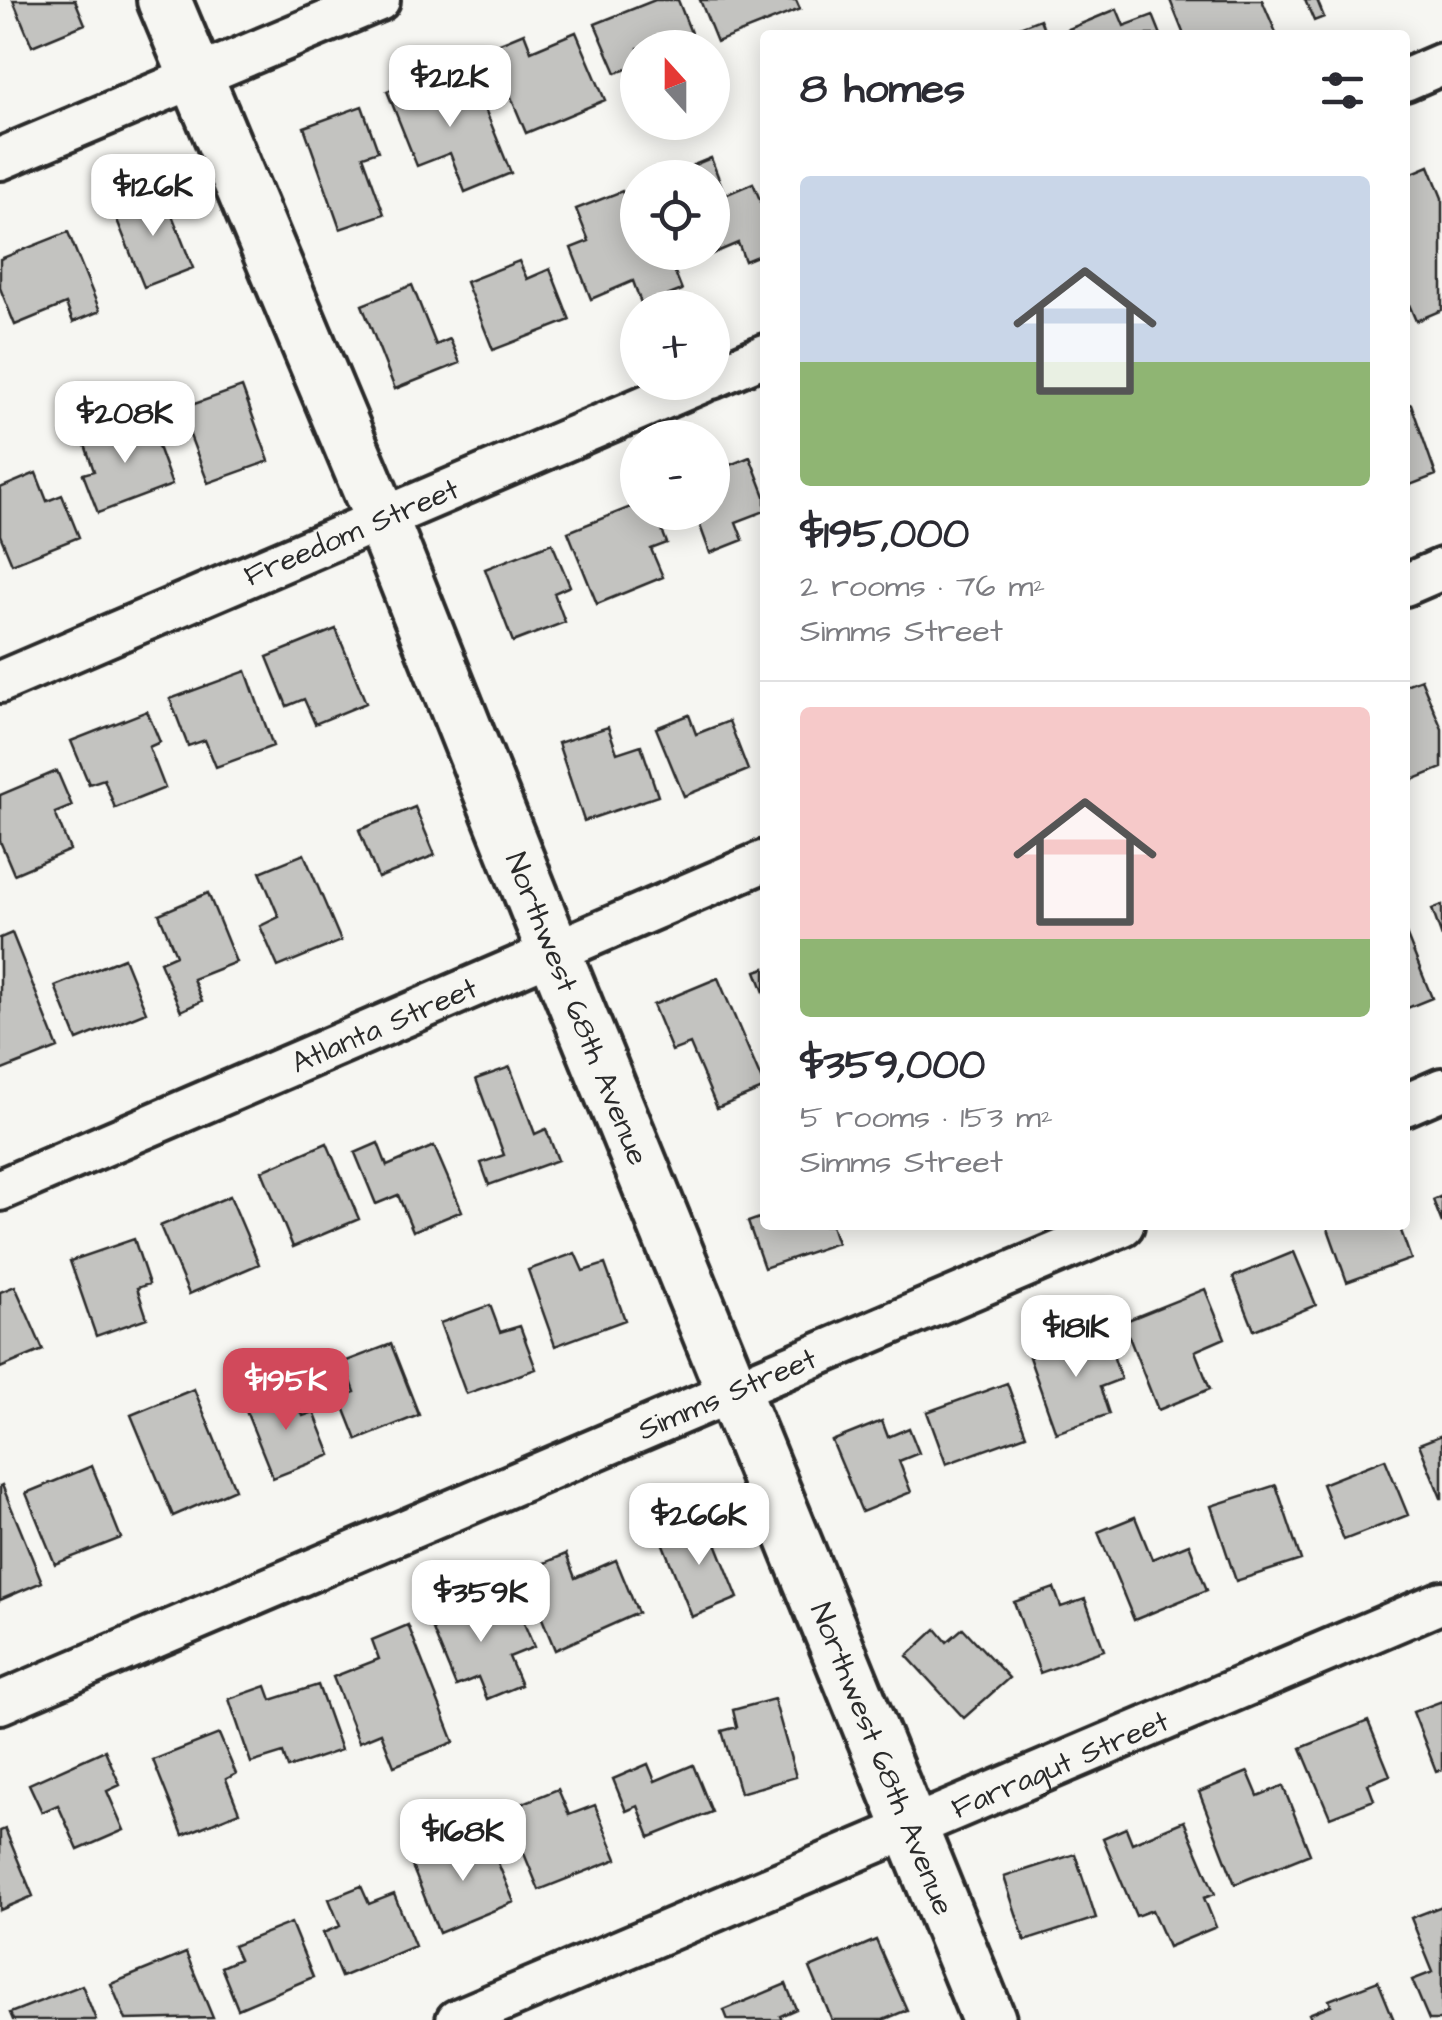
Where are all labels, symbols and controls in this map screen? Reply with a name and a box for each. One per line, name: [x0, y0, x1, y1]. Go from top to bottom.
north arrow: [620, 30, 730, 140]
map controls: [620, 30, 730, 530]
pin: $212K: [380, 45, 520, 130]
text: $212K: [411, 55, 489, 100]
text: 8 homes: [800, 61, 965, 119]
icon: filters: [1315, 63, 1370, 118]
pin: $126K: [83, 154, 223, 239]
button: locate: [620, 160, 730, 270]
text: $126K: [113, 164, 193, 209]
icon: home: [995, 241, 1175, 421]
button: +: [620, 290, 730, 400]
pin: $208K: [55, 381, 195, 466]
text: $208K: [77, 391, 173, 436]
button: −: [620, 420, 730, 530]
street label: Freedom Street: [238, 468, 466, 597]
text: $195,000: [800, 506, 969, 564]
text: 2 rooms · 76 m²: [800, 564, 1045, 609]
text: Simms Street: [800, 609, 1003, 654]
icon: home: [995, 772, 1175, 952]
street label: Northwest 68th Avenue: [494, 846, 659, 1171]
street label: Atlanta Street: [285, 967, 484, 1084]
text: $359,000: [800, 1037, 985, 1095]
text: 5 rooms · 153 m²: [800, 1095, 1053, 1140]
text: Simms Street: [800, 1140, 1003, 1185]
pin: $181K: [1006, 1295, 1146, 1380]
text: $181K: [1043, 1305, 1109, 1350]
street label: Simms Street: [632, 1338, 823, 1451]
pin: $195K: [216, 1348, 356, 1433]
text: $195K: [245, 1358, 327, 1403]
pin: $266K: [629, 1483, 769, 1568]
text: $266K: [651, 1493, 747, 1538]
pin: $359K: [411, 1560, 551, 1645]
text: $359K: [434, 1570, 528, 1615]
street label: Northwest 68th Avenue: [799, 1597, 964, 1922]
street label: Farragut Street: [945, 1700, 1175, 1830]
pin: $168K: [393, 1799, 533, 1884]
text: $168K: [422, 1809, 504, 1854]

